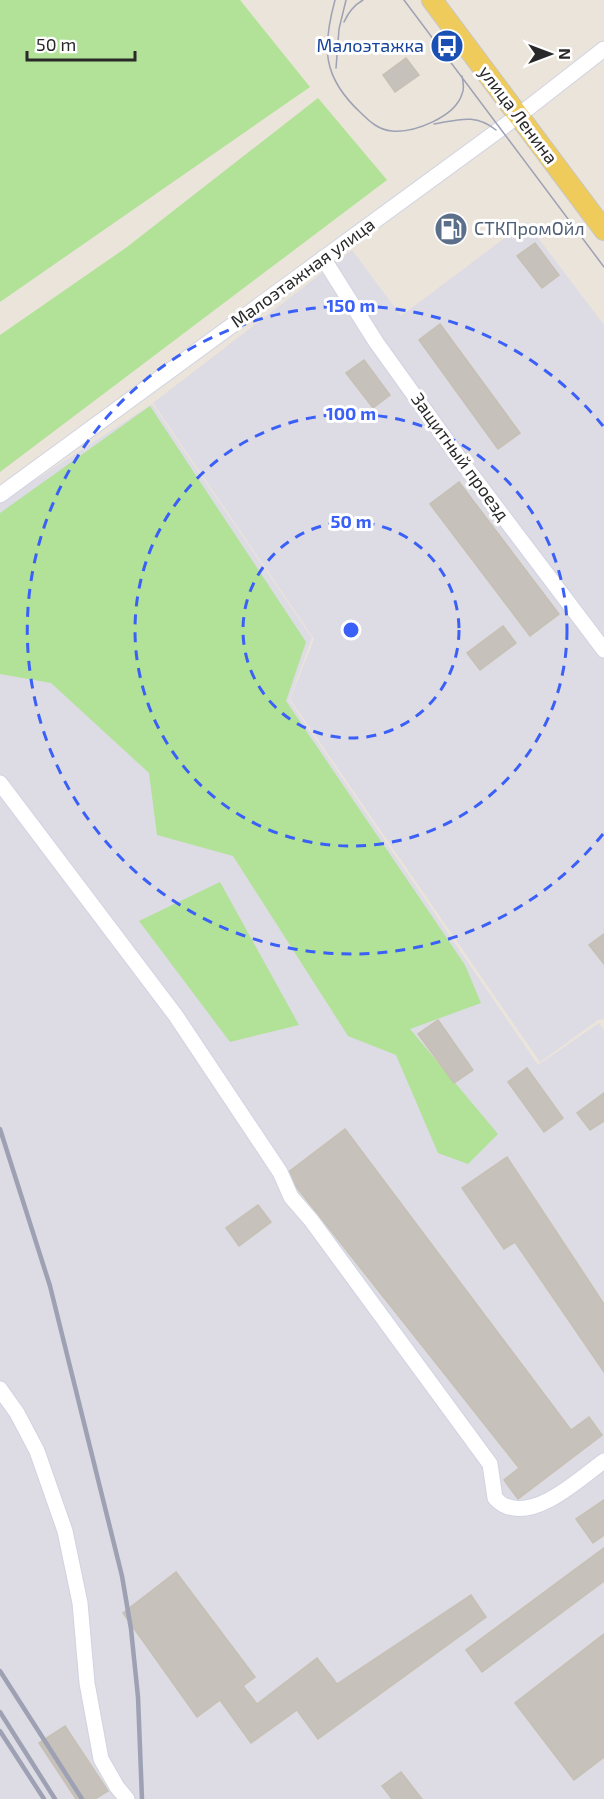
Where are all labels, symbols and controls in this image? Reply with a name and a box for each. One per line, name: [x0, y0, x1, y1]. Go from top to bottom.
scale bar: [27, 24, 135, 62]
north arrow: [520, 24, 580, 84]
bus stop icon: Малоэтажка: [429, 28, 465, 64]
text: 50 m: [36, 33, 76, 55]
place label: Малоэтажка: [317, 34, 424, 56]
text: N: [556, 48, 575, 60]
street label: улица Ленина: [475, 61, 563, 168]
fuel station icon: СТКПромОйл: [433, 211, 469, 247]
street label: Малоэтажная улица: [226, 213, 379, 332]
place label: СТКПромОйл: [474, 217, 585, 239]
text: 150 m: [327, 294, 375, 316]
street label: Защитный проезд: [407, 388, 515, 525]
text: 100 m: [326, 402, 376, 424]
text: 50 m: [330, 510, 372, 532]
centre of rings: [341, 620, 361, 640]

